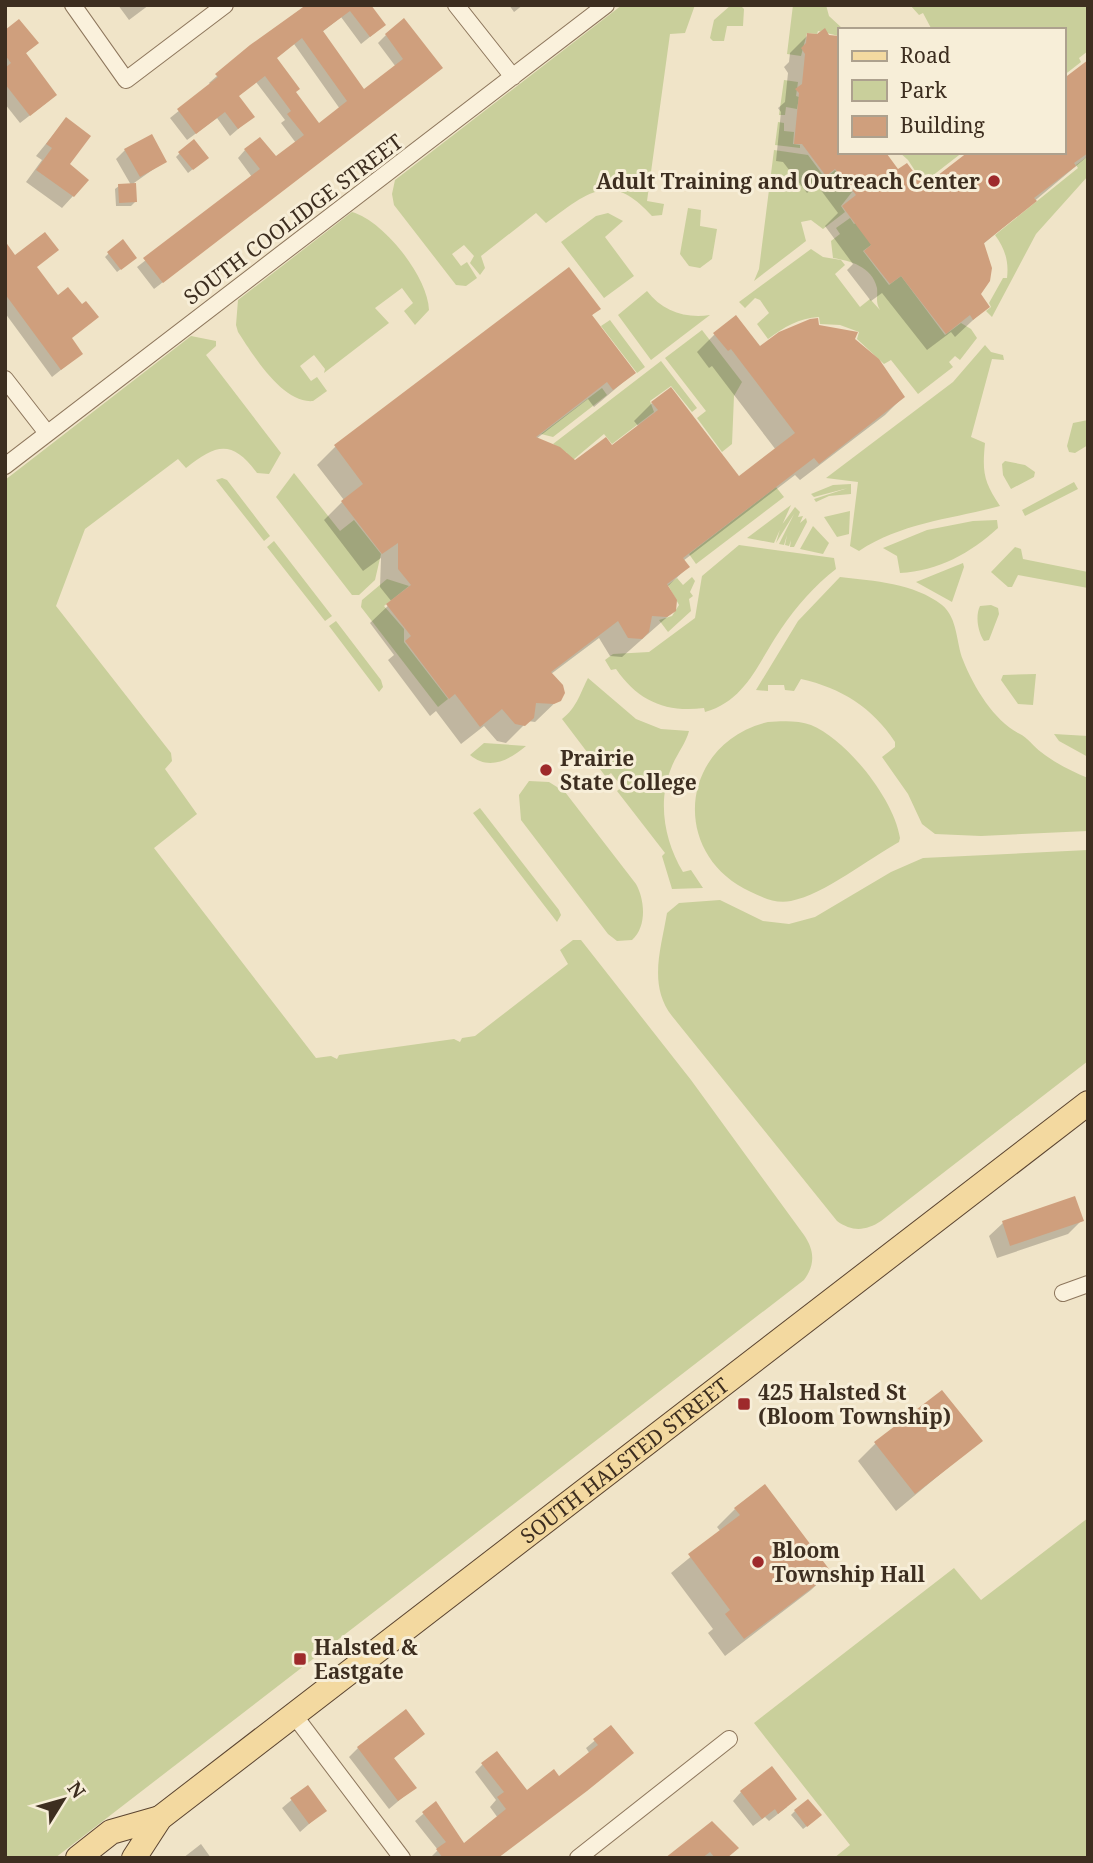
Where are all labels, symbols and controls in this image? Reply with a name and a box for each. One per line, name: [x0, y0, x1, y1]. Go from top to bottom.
legend: [838, 28, 1065, 154]
text: Road: [900, 41, 951, 69]
text: Park: [900, 76, 947, 104]
text: Building: [900, 111, 985, 139]
street label: SOUTH COOLIDGE STREET: [178, 127, 408, 311]
place label: Adult Training and Outreach Center: [596, 167, 980, 195]
marker: Adult Training and Outreach Center: [986, 173, 1002, 189]
place label: Prairie State College: [560, 744, 697, 796]
marker: Prairie State College: [538, 762, 554, 778]
street label: SOUTH HALSTED STREET: [514, 1371, 735, 1549]
place label: 425 Halsted St (Bloom Township): [758, 1378, 951, 1430]
marker: 425 Halsted St (Bloom Township): [736, 1396, 752, 1412]
place label: Bloom Township Hall: [772, 1536, 925, 1588]
marker: Bloom Township Hall: [750, 1554, 766, 1570]
place label: Halsted & Eastgate: [314, 1633, 418, 1685]
marker: Halsted & Eastgate: [292, 1651, 308, 1667]
north arrow: [28, 1765, 98, 1835]
text: N: [62, 1776, 91, 1804]

